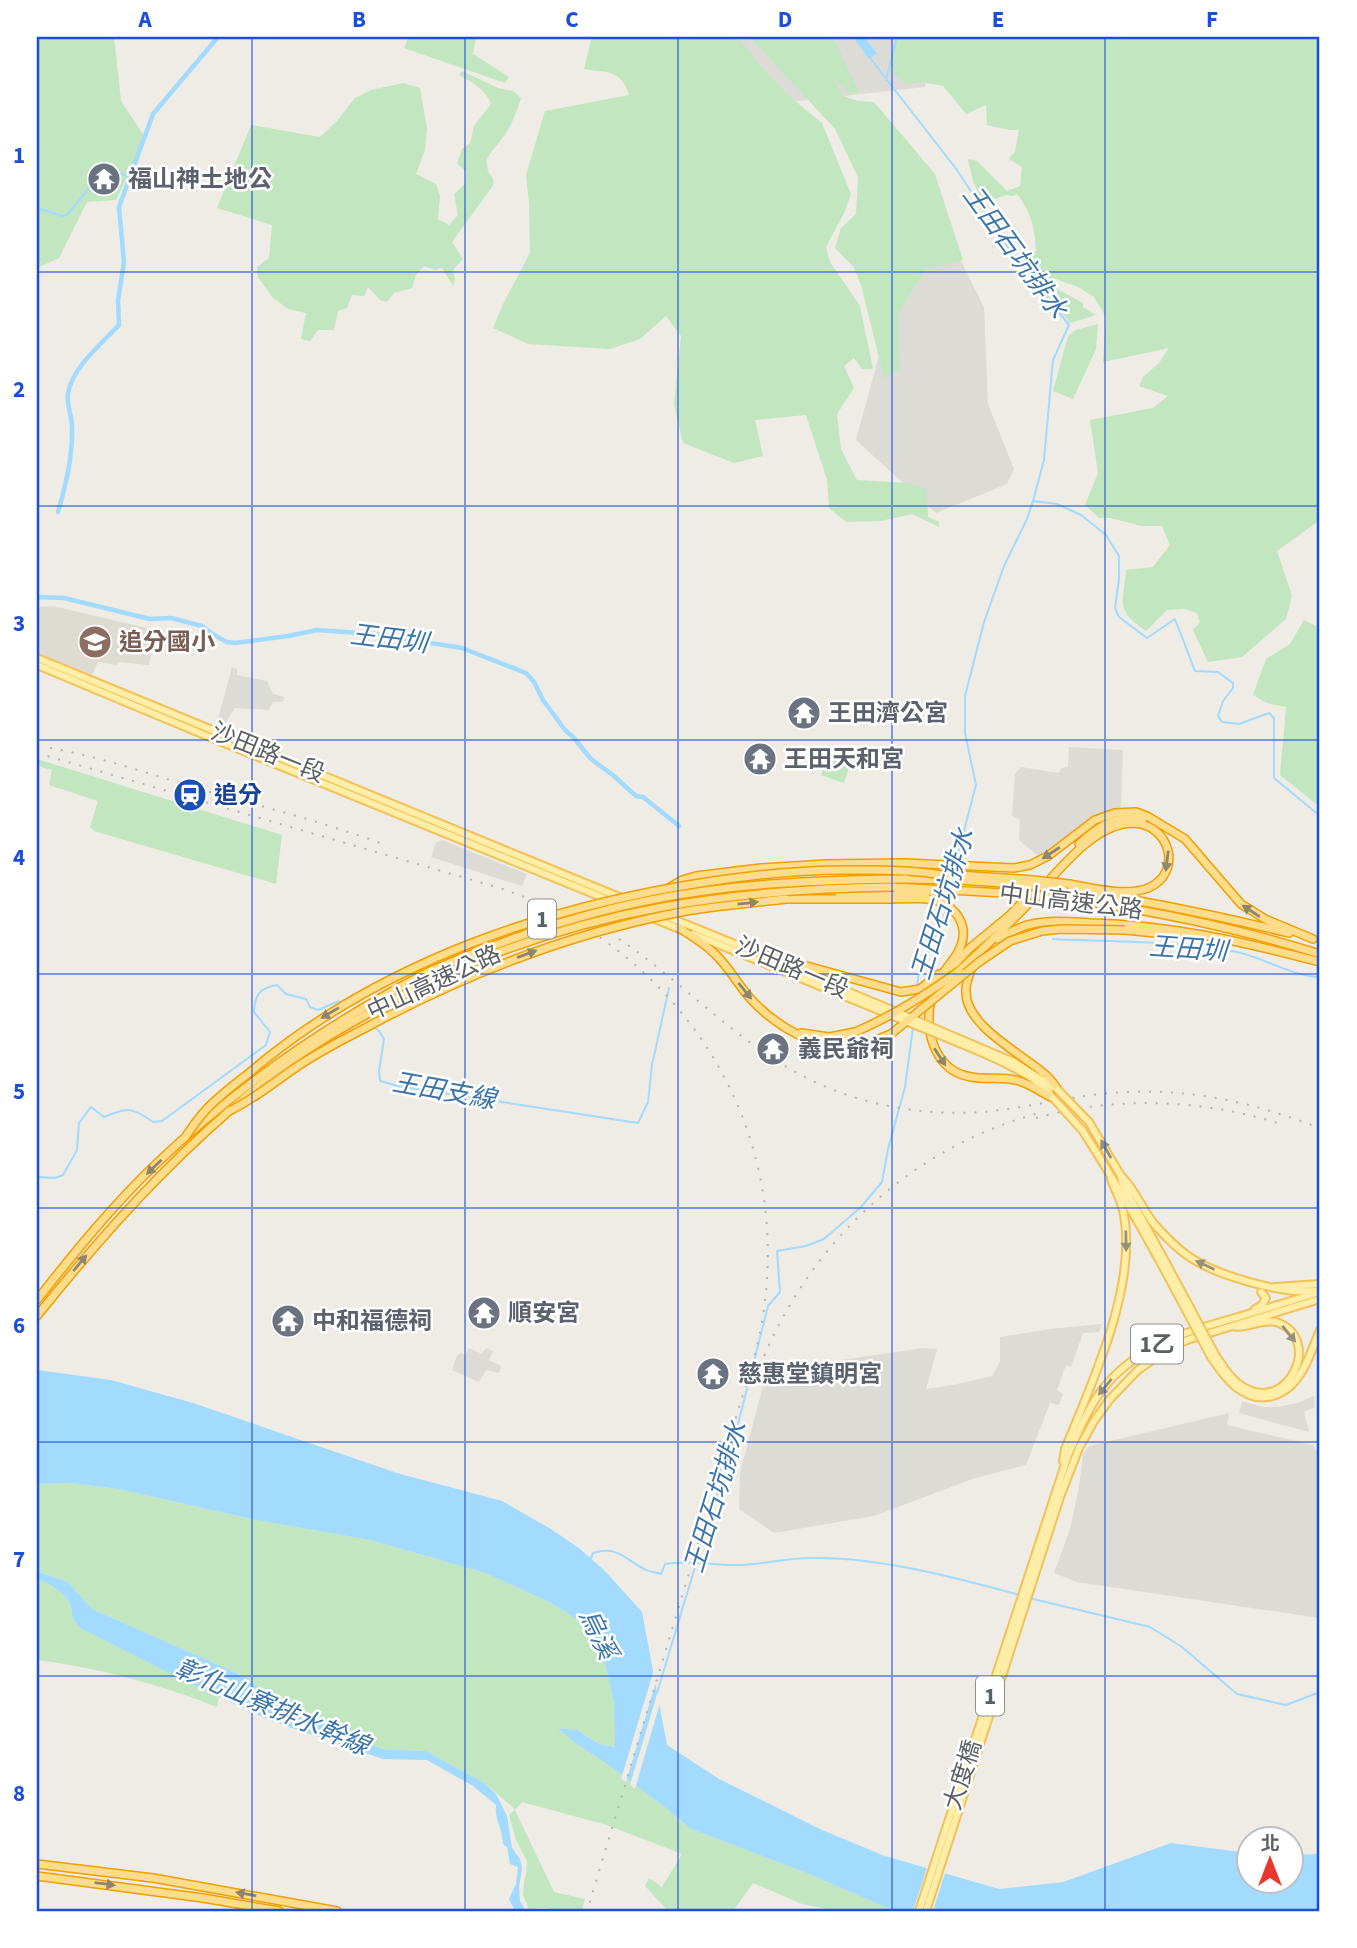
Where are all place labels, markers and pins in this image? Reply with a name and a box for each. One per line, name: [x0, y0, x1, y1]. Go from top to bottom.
temple icon: 福山神土地公: [85, 160, 123, 198]
place label: 福山神土地公: [128, 162, 272, 197]
school or university icon: 追分國小: [76, 623, 114, 661]
place label: 追分國小: [119, 625, 215, 660]
temple icon: 王田濟公宮: [785, 694, 823, 732]
place label: 王田濟公宮: [828, 696, 948, 731]
temple icon: 王田天和宮: [741, 740, 779, 778]
place label: 王田天和宮: [784, 742, 904, 777]
station icon: 追分: [171, 776, 209, 814]
place label: 追分: [214, 778, 262, 813]
temple icon: 義民爺祠: [754, 1030, 792, 1068]
place label: 義民爺祠: [798, 1032, 894, 1067]
temple icon: 順安宮: [465, 1294, 503, 1332]
place label: 順安宮: [508, 1296, 580, 1331]
temple icon: 中和福德祠: [269, 1302, 307, 1340]
place label: 中和福德祠: [312, 1304, 432, 1339]
temple icon: 慈惠堂鎮明宮: [694, 1355, 732, 1393]
place label: 慈惠堂鎮明宮: [738, 1357, 882, 1392]

